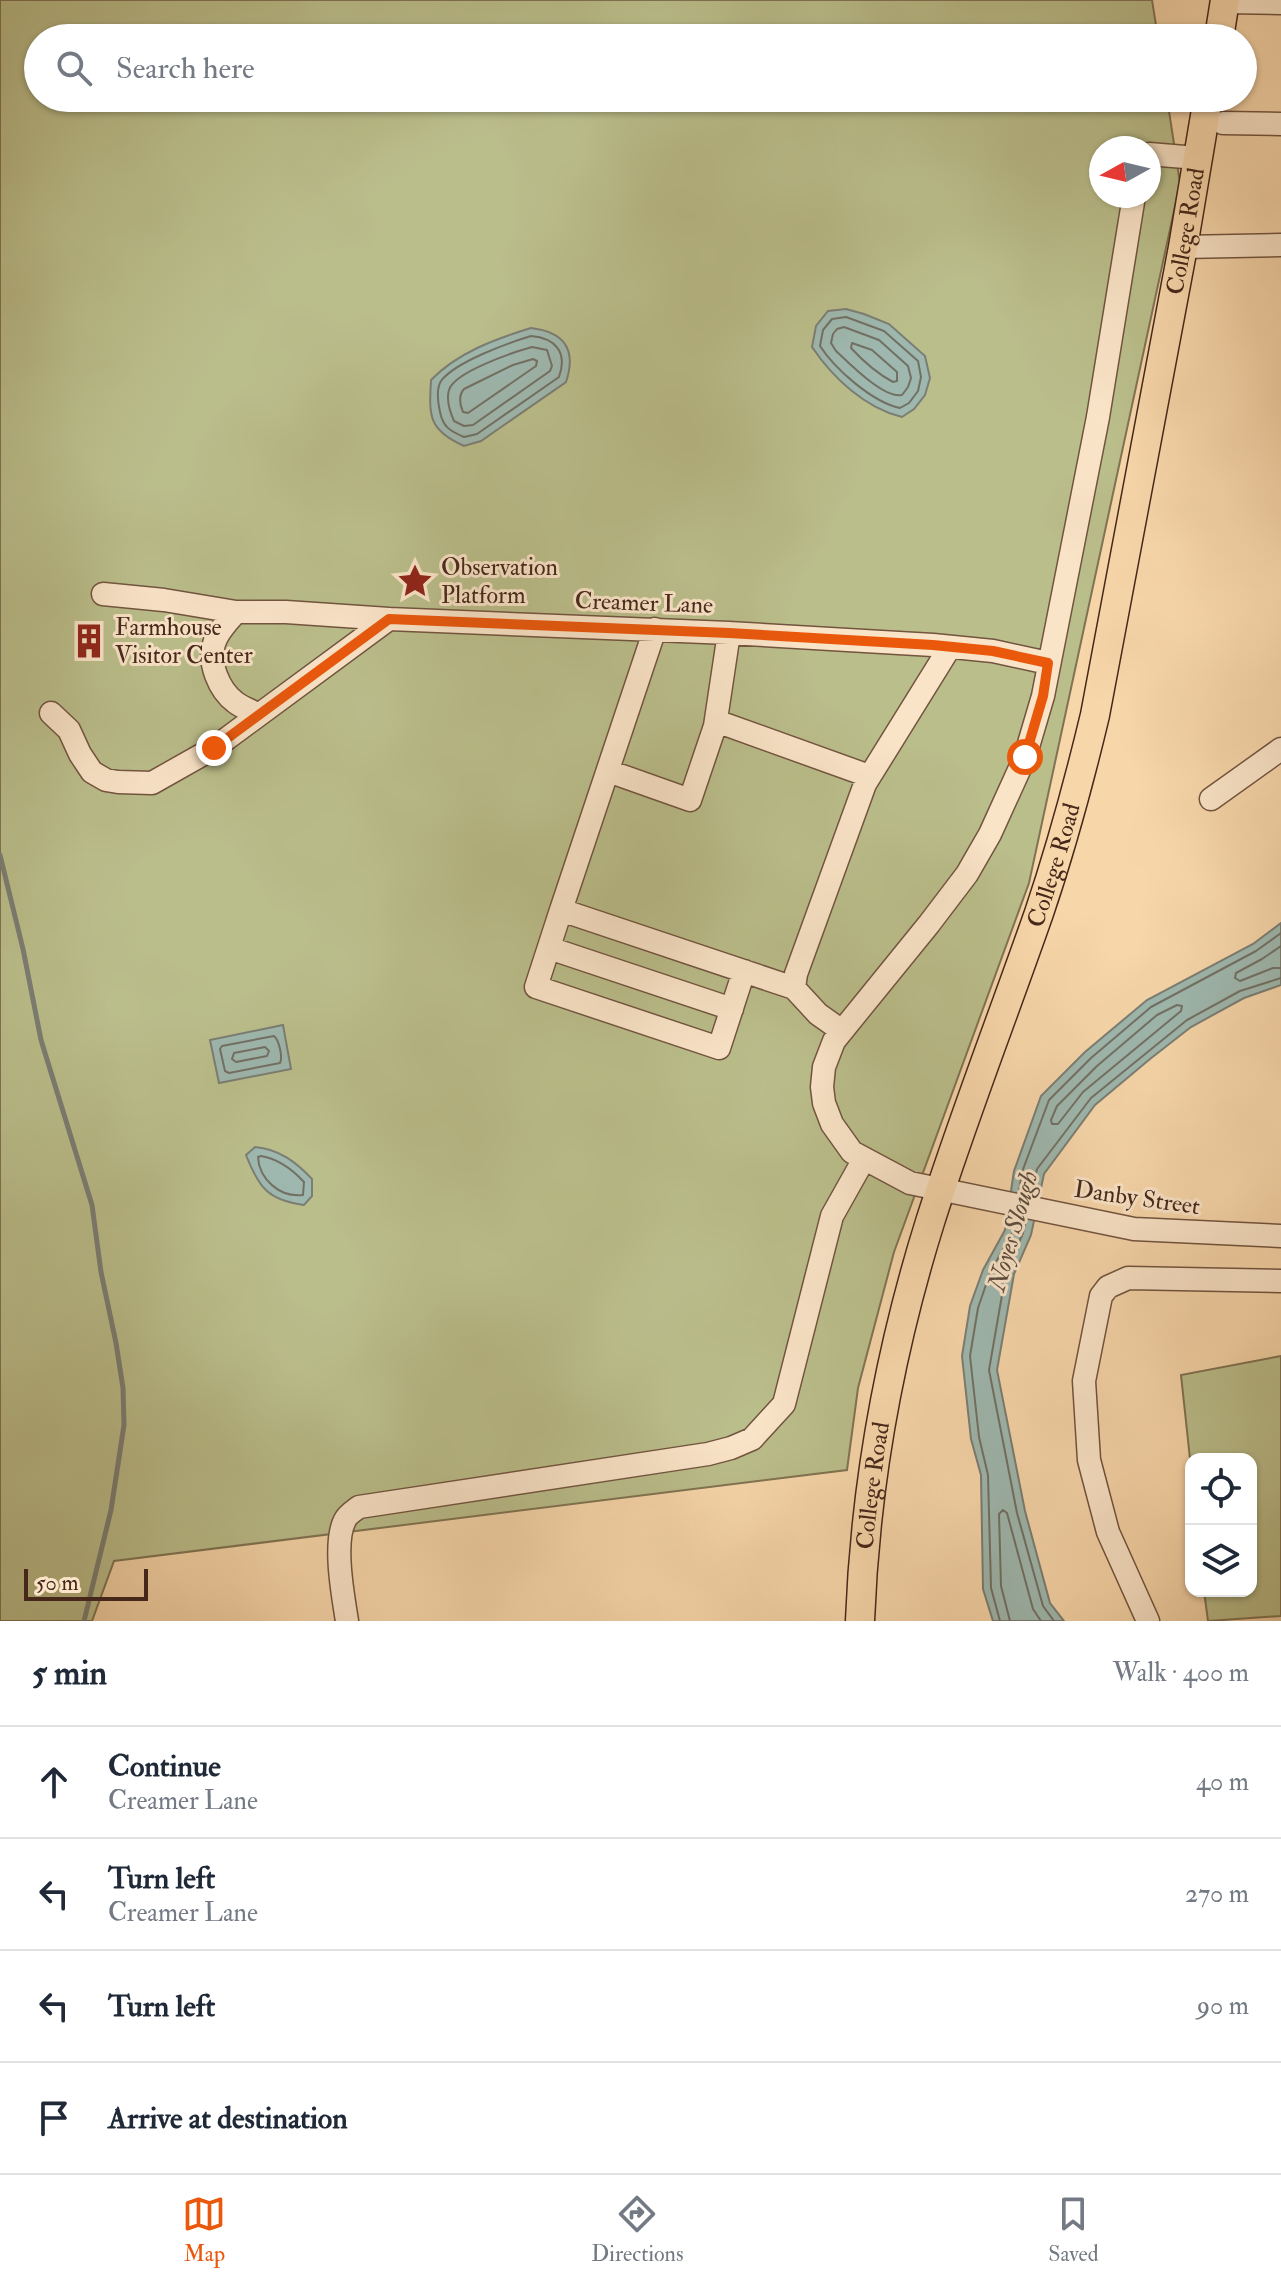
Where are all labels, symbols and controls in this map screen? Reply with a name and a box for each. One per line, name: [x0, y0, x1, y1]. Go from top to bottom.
search box: [24, 24, 1257, 112]
icon: search: [52, 46, 96, 90]
text: Search here: [116, 50, 255, 87]
north arrow: [1089, 136, 1161, 208]
street label: College Road: [1159, 165, 1212, 297]
place label: Observation Platform: [441, 552, 558, 611]
place icon: Observation Platform: [396, 562, 434, 600]
street label: Creamer Lane: [574, 585, 714, 621]
place label: Farmhouse Visitor Center: [115, 612, 253, 671]
building icon: Farmhouse Visitor Center: [70, 622, 108, 660]
route end: [196, 730, 232, 766]
route start: [1007, 739, 1043, 775]
street label: College Road: [1020, 799, 1087, 931]
water label: Noyes Slough: [980, 1167, 1045, 1297]
street label: Danby Street: [1072, 1174, 1202, 1222]
street label: College Road: [849, 1419, 897, 1551]
map controls: [1185, 1453, 1257, 1597]
button: locate: [1185, 1453, 1257, 1525]
button: layers: [1185, 1525, 1257, 1597]
scale bar: [24, 1565, 148, 1601]
text: 50 m: [36, 1569, 78, 1597]
text: 5 min: [32, 1652, 107, 1695]
text: Walk · 400 m: [1113, 1657, 1249, 1689]
text: Continue: [108, 1748, 221, 1785]
icon: ahead: [32, 1760, 76, 1804]
text: 40 m: [1196, 1766, 1249, 1798]
text: Creamer Lane: [108, 1785, 258, 1817]
text: Turn left: [108, 1860, 215, 1897]
icon: left: [32, 1872, 76, 1916]
text: 270 m: [1185, 1878, 1249, 1910]
text: Creamer Lane: [108, 1897, 258, 1929]
icon: left: [32, 1984, 76, 2028]
text: Turn left: [108, 1988, 215, 2025]
text: 90 m: [1197, 1990, 1249, 2022]
icon: arrive: [32, 2096, 76, 2140]
text: Arrive at destination: [108, 2100, 348, 2137]
tab: Map: [182, 2192, 226, 2268]
tab: Directions: [591, 2192, 684, 2268]
tab: Saved: [1048, 2192, 1099, 2268]

